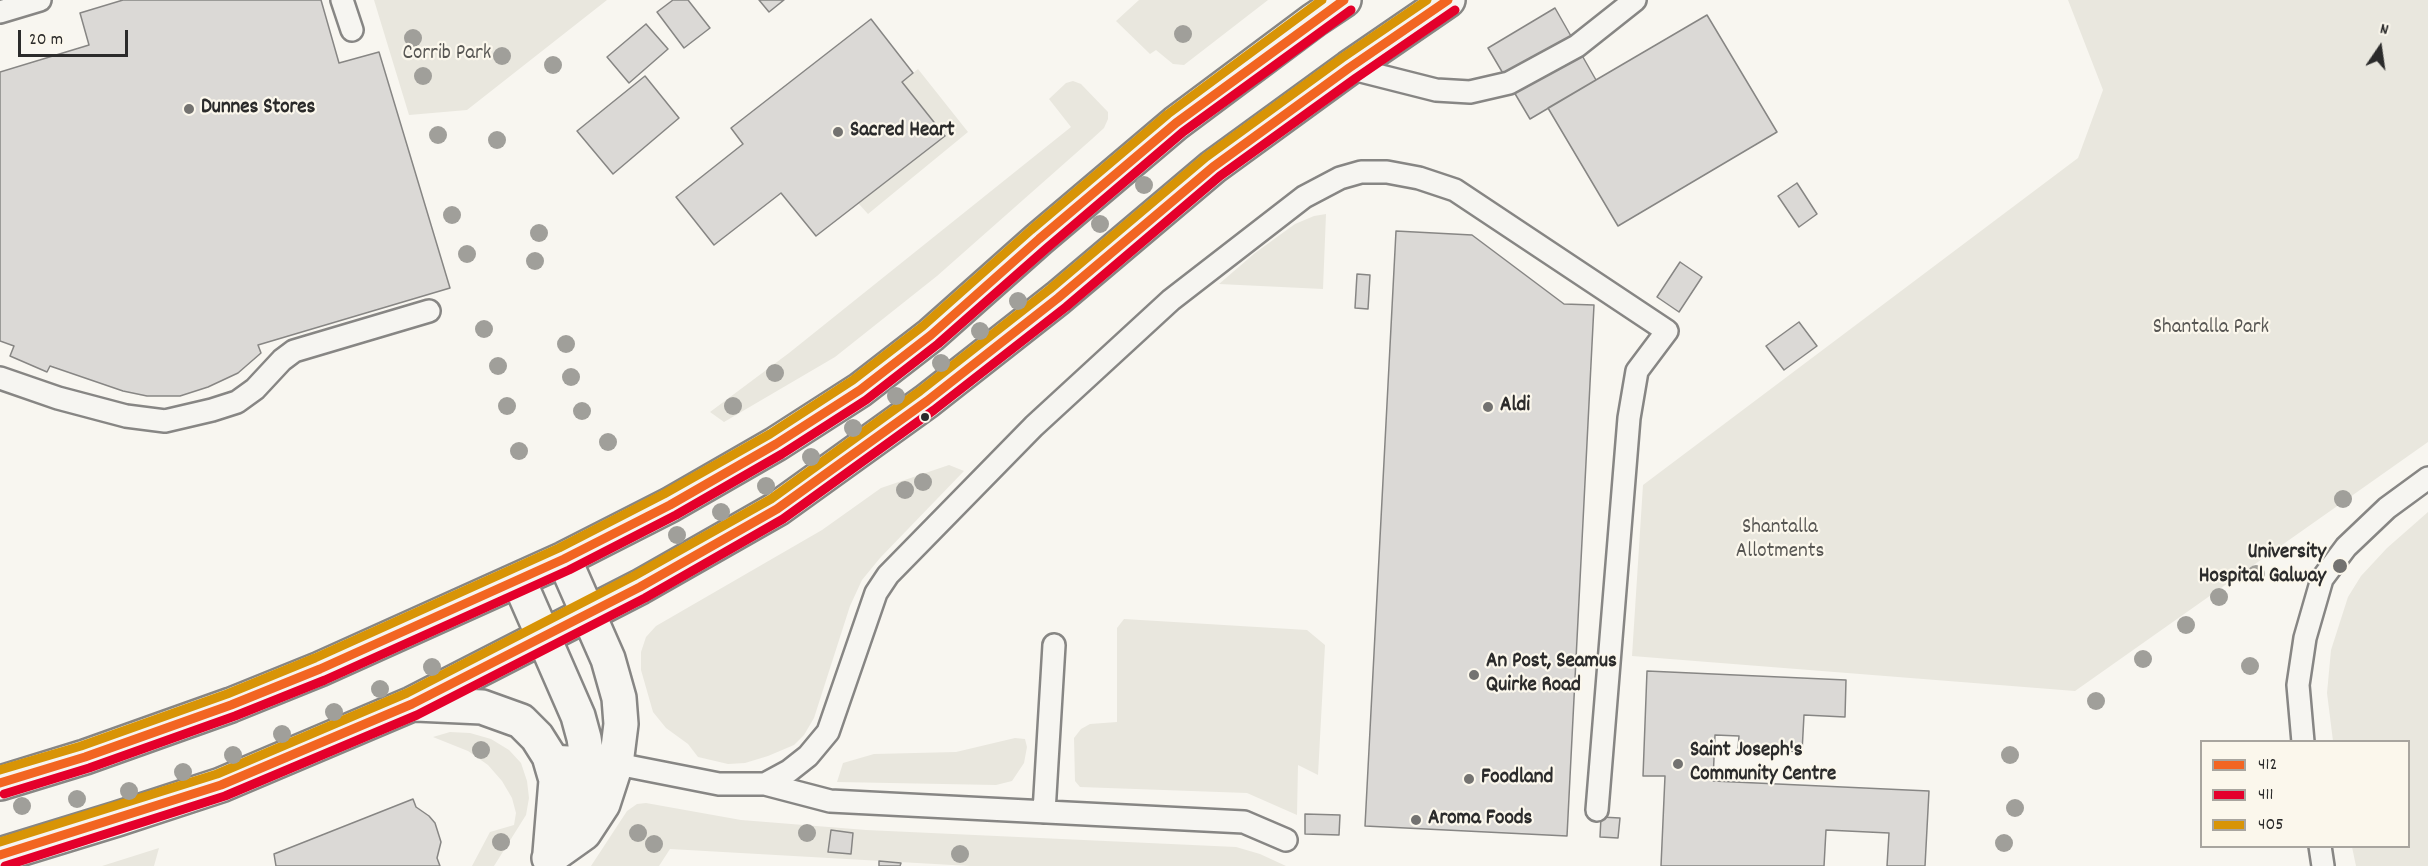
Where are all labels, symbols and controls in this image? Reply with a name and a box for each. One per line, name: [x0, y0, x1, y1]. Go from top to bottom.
scale bar: [21, 18, 130, 56]
north arrow: [2350, 18, 2410, 78]
text: N: [2378, 18, 2391, 42]
text: 20 m: [29, 28, 63, 53]
park label: Corrib Park: [403, 42, 491, 68]
place label: Dunnes Stores: [201, 96, 315, 122]
marker: Dunnes Stores: [182, 102, 196, 116]
place label: Sacred Heart: [850, 119, 955, 145]
marker: Sacred Heart: [831, 125, 845, 139]
park label: Shantalla Park: [2153, 316, 2269, 342]
place label: Aldi: [1500, 394, 1530, 420]
marker: Aldi: [1481, 400, 1495, 414]
unlabelled marker: [919, 411, 931, 423]
park label: Shantalla Allotments: [1736, 516, 1824, 566]
place label: University Hospital Galway: [2199, 541, 2326, 591]
marker: University Hospital Galway: [2331, 557, 2349, 575]
place label: An Post, Seamus Quirke Road: [1486, 650, 1617, 700]
marker: An Post, Seamus Quirke Road: [1467, 668, 1481, 682]
place label: Saint Joseph's Community Centre: [1690, 739, 1836, 789]
legend: [2200, 740, 2410, 848]
text: 412: [2258, 753, 2277, 778]
marker: Saint Joseph's Community Centre: [1671, 757, 1685, 771]
place label: Foodland: [1481, 766, 1553, 792]
marker: Foodland: [1462, 772, 1476, 786]
text: 411: [2258, 783, 2273, 808]
place label: Aroma Foods: [1428, 807, 1532, 833]
marker: Aroma Foods: [1409, 813, 1423, 827]
text: 405: [2258, 813, 2284, 838]

